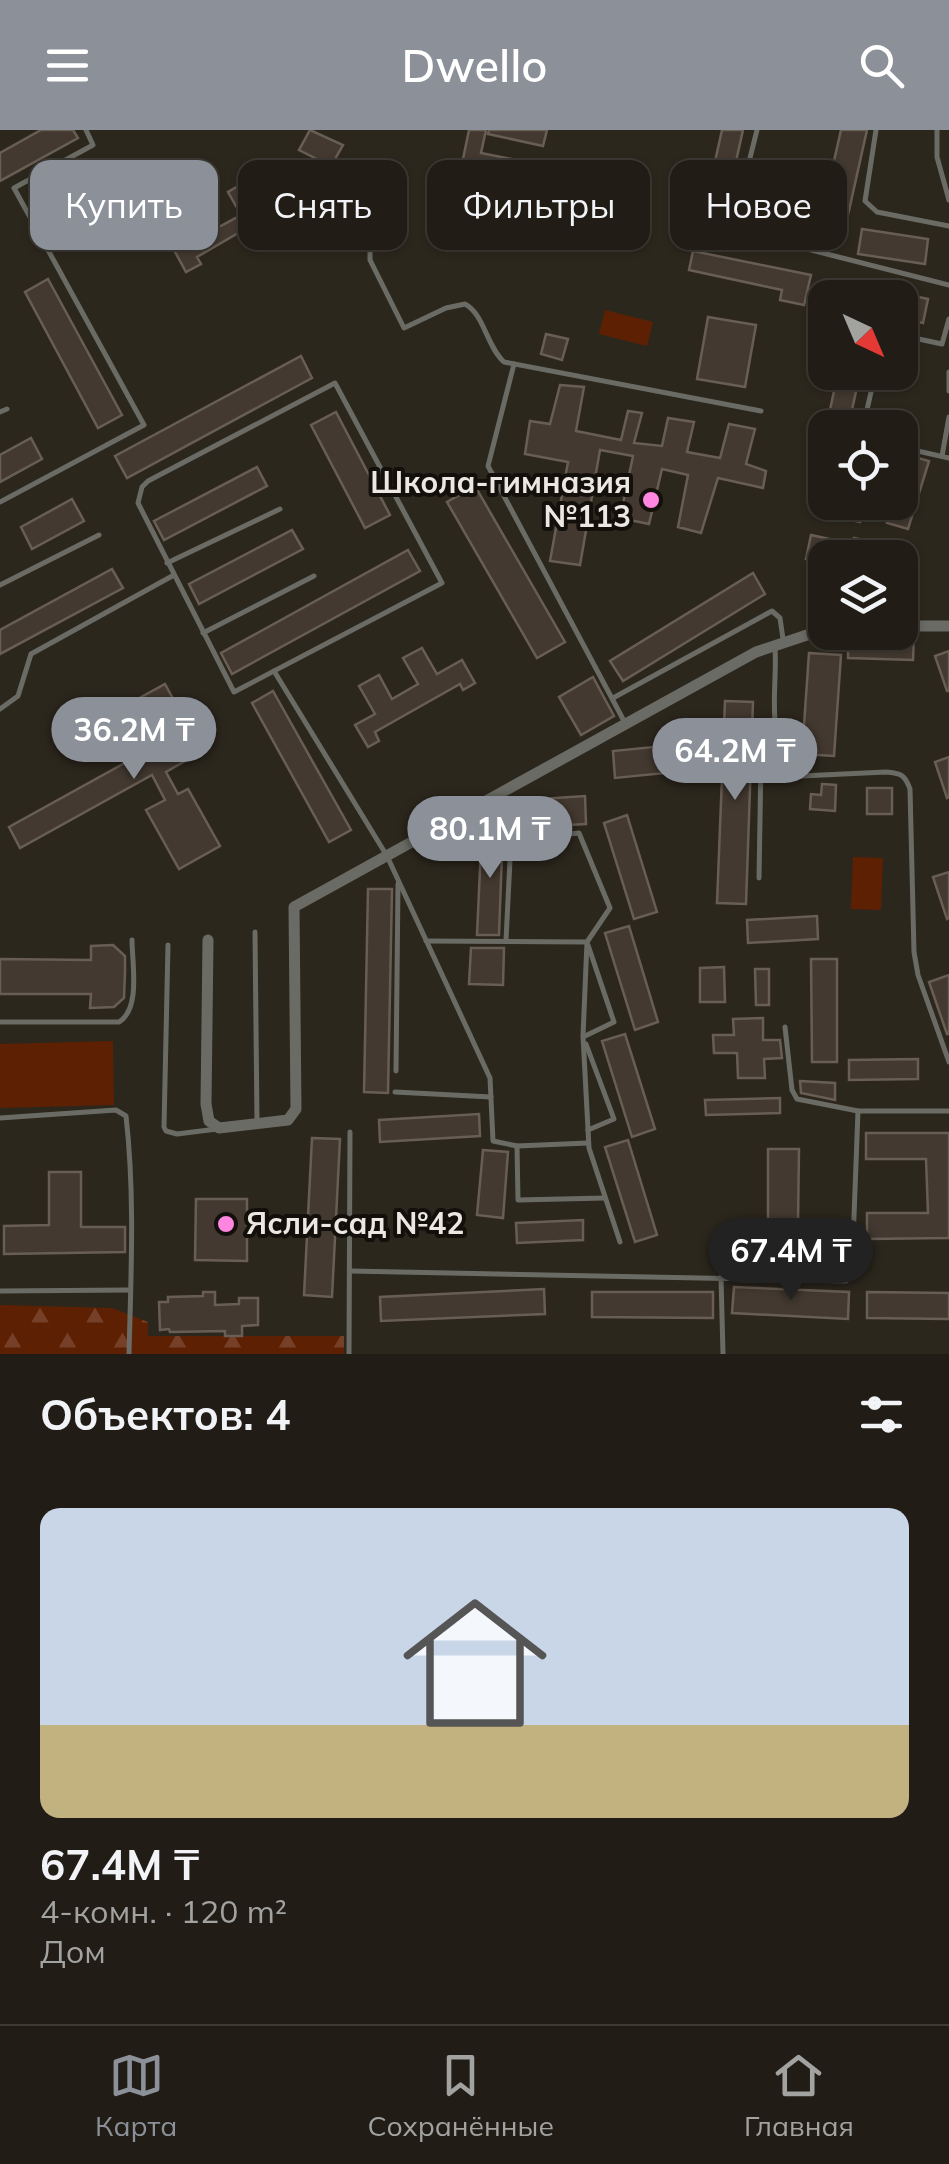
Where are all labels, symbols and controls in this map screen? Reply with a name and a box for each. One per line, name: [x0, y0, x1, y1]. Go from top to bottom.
text: Dwello: [401, 37, 548, 93]
icon: menu: [40, 38, 95, 93]
icon: search: [854, 38, 909, 93]
chip: Купить: [30, 160, 218, 250]
chip: Снять: [238, 160, 407, 250]
chip: Фильтры: [427, 160, 650, 250]
chip: Новое: [670, 160, 847, 250]
north arrow: [808, 280, 918, 390]
map controls: [808, 280, 918, 650]
button: locate: [808, 410, 918, 520]
place label: Школа-гимназия №113: [370, 463, 631, 535]
marker: Школа-гимназия №113: [640, 489, 662, 511]
button: layers: [808, 540, 918, 650]
pin: 36.2M ₸: [42, 697, 226, 782]
text: 36.2M ₸: [73, 709, 195, 749]
pin: 64.2M ₸: [643, 718, 827, 803]
text: 64.2M ₸: [674, 730, 796, 770]
pin: 80.1M ₸: [398, 796, 582, 881]
text: 80.1M ₸: [429, 808, 551, 848]
place label: Ясли-сад №42: [246, 1204, 464, 1242]
marker: Ясли-сад №42: [215, 1213, 237, 1235]
pin: 67.4M ₸: [699, 1218, 883, 1303]
text: 67.4M ₸: [730, 1230, 852, 1270]
icon: filters: [854, 1387, 909, 1442]
text: Объектов: 4: [40, 1388, 290, 1441]
icon: home: [385, 1573, 565, 1753]
text: 67.4M ₸: [40, 1838, 199, 1891]
text: 4-комн. · 120 m²: [40, 1891, 287, 1931]
text: Дом: [40, 1931, 106, 1971]
tab: Карта: [95, 2048, 177, 2143]
tab: Сохранённые: [368, 2048, 554, 2143]
tab: Главная: [744, 2048, 854, 2143]

